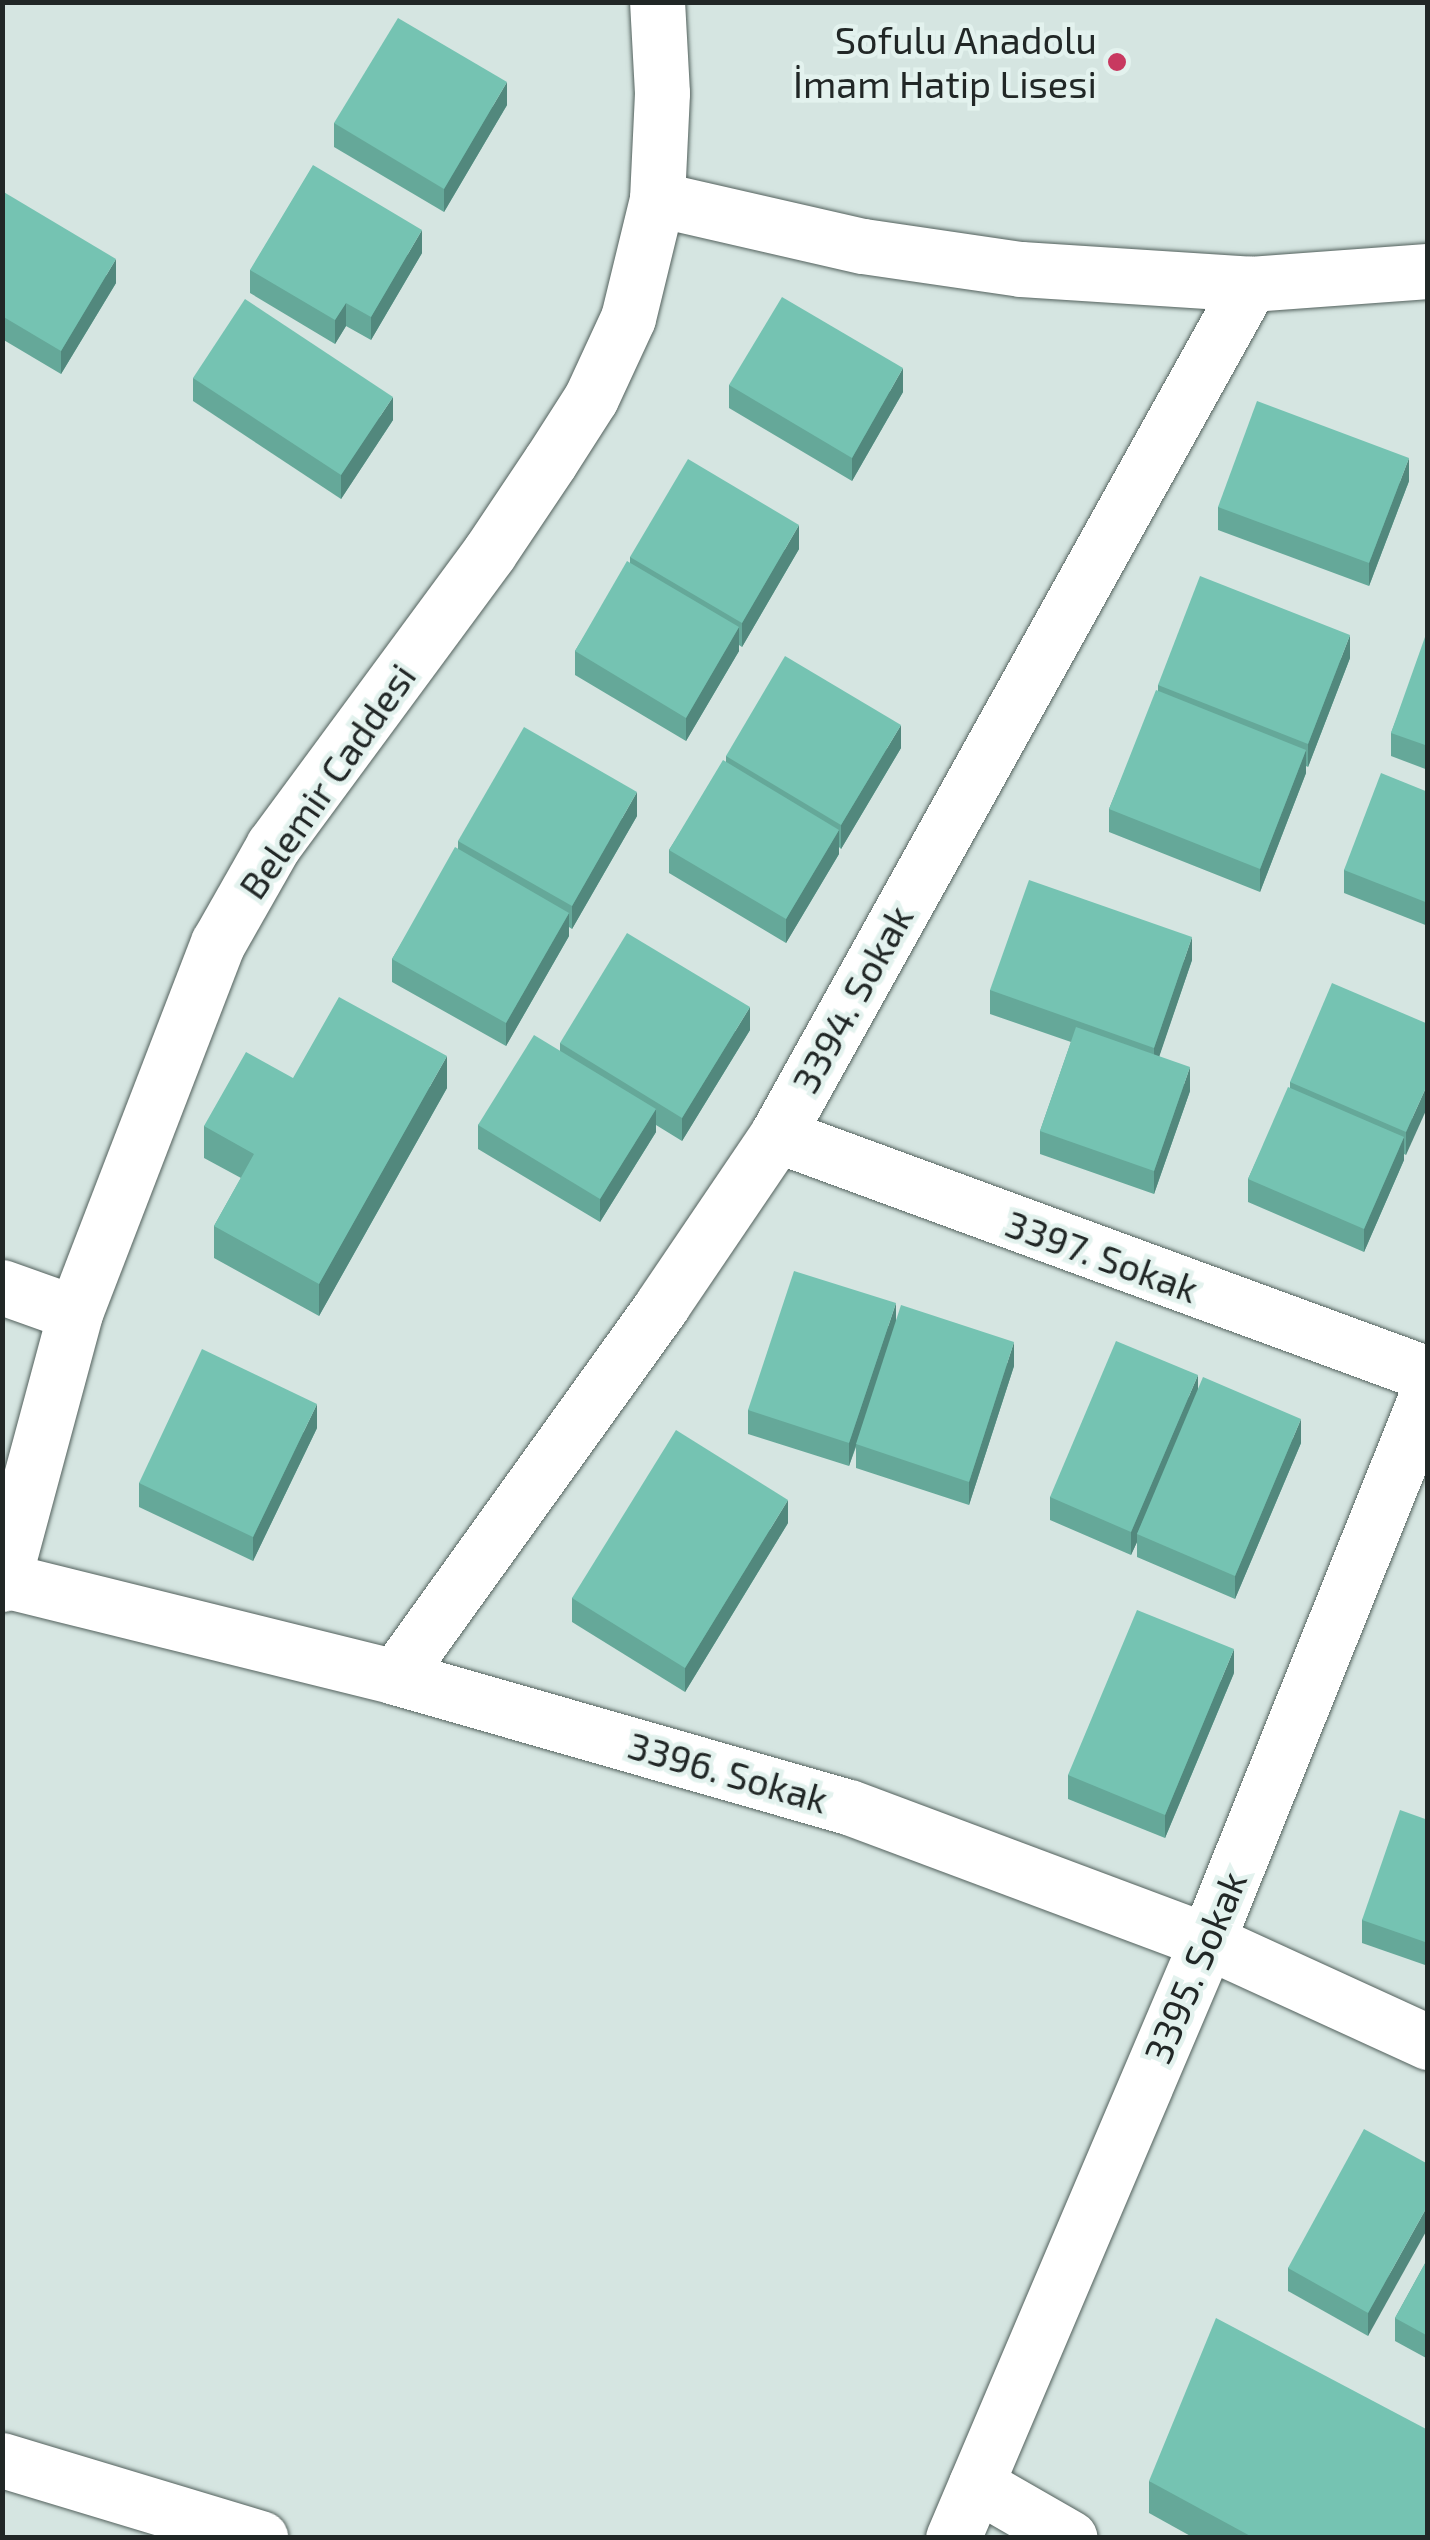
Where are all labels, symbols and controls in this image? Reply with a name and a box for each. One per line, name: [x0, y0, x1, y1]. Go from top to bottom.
place label: Sofulu Anadolu İmam Hatip Lisesi: [793, 17, 1097, 106]
marker: Sofulu Anadolu İmam Hatip Lisesi: [1106, 51, 1128, 73]
street label: Belemir Caddesi: [229, 654, 425, 908]
street label: 3394. Sokak: [782, 897, 922, 1101]
street label: 3397. Sokak: [1000, 1200, 1204, 1312]
street label: 3396. Sokak: [623, 1722, 833, 1822]
street label: 3395. Sokak: [1134, 1864, 1256, 2070]

